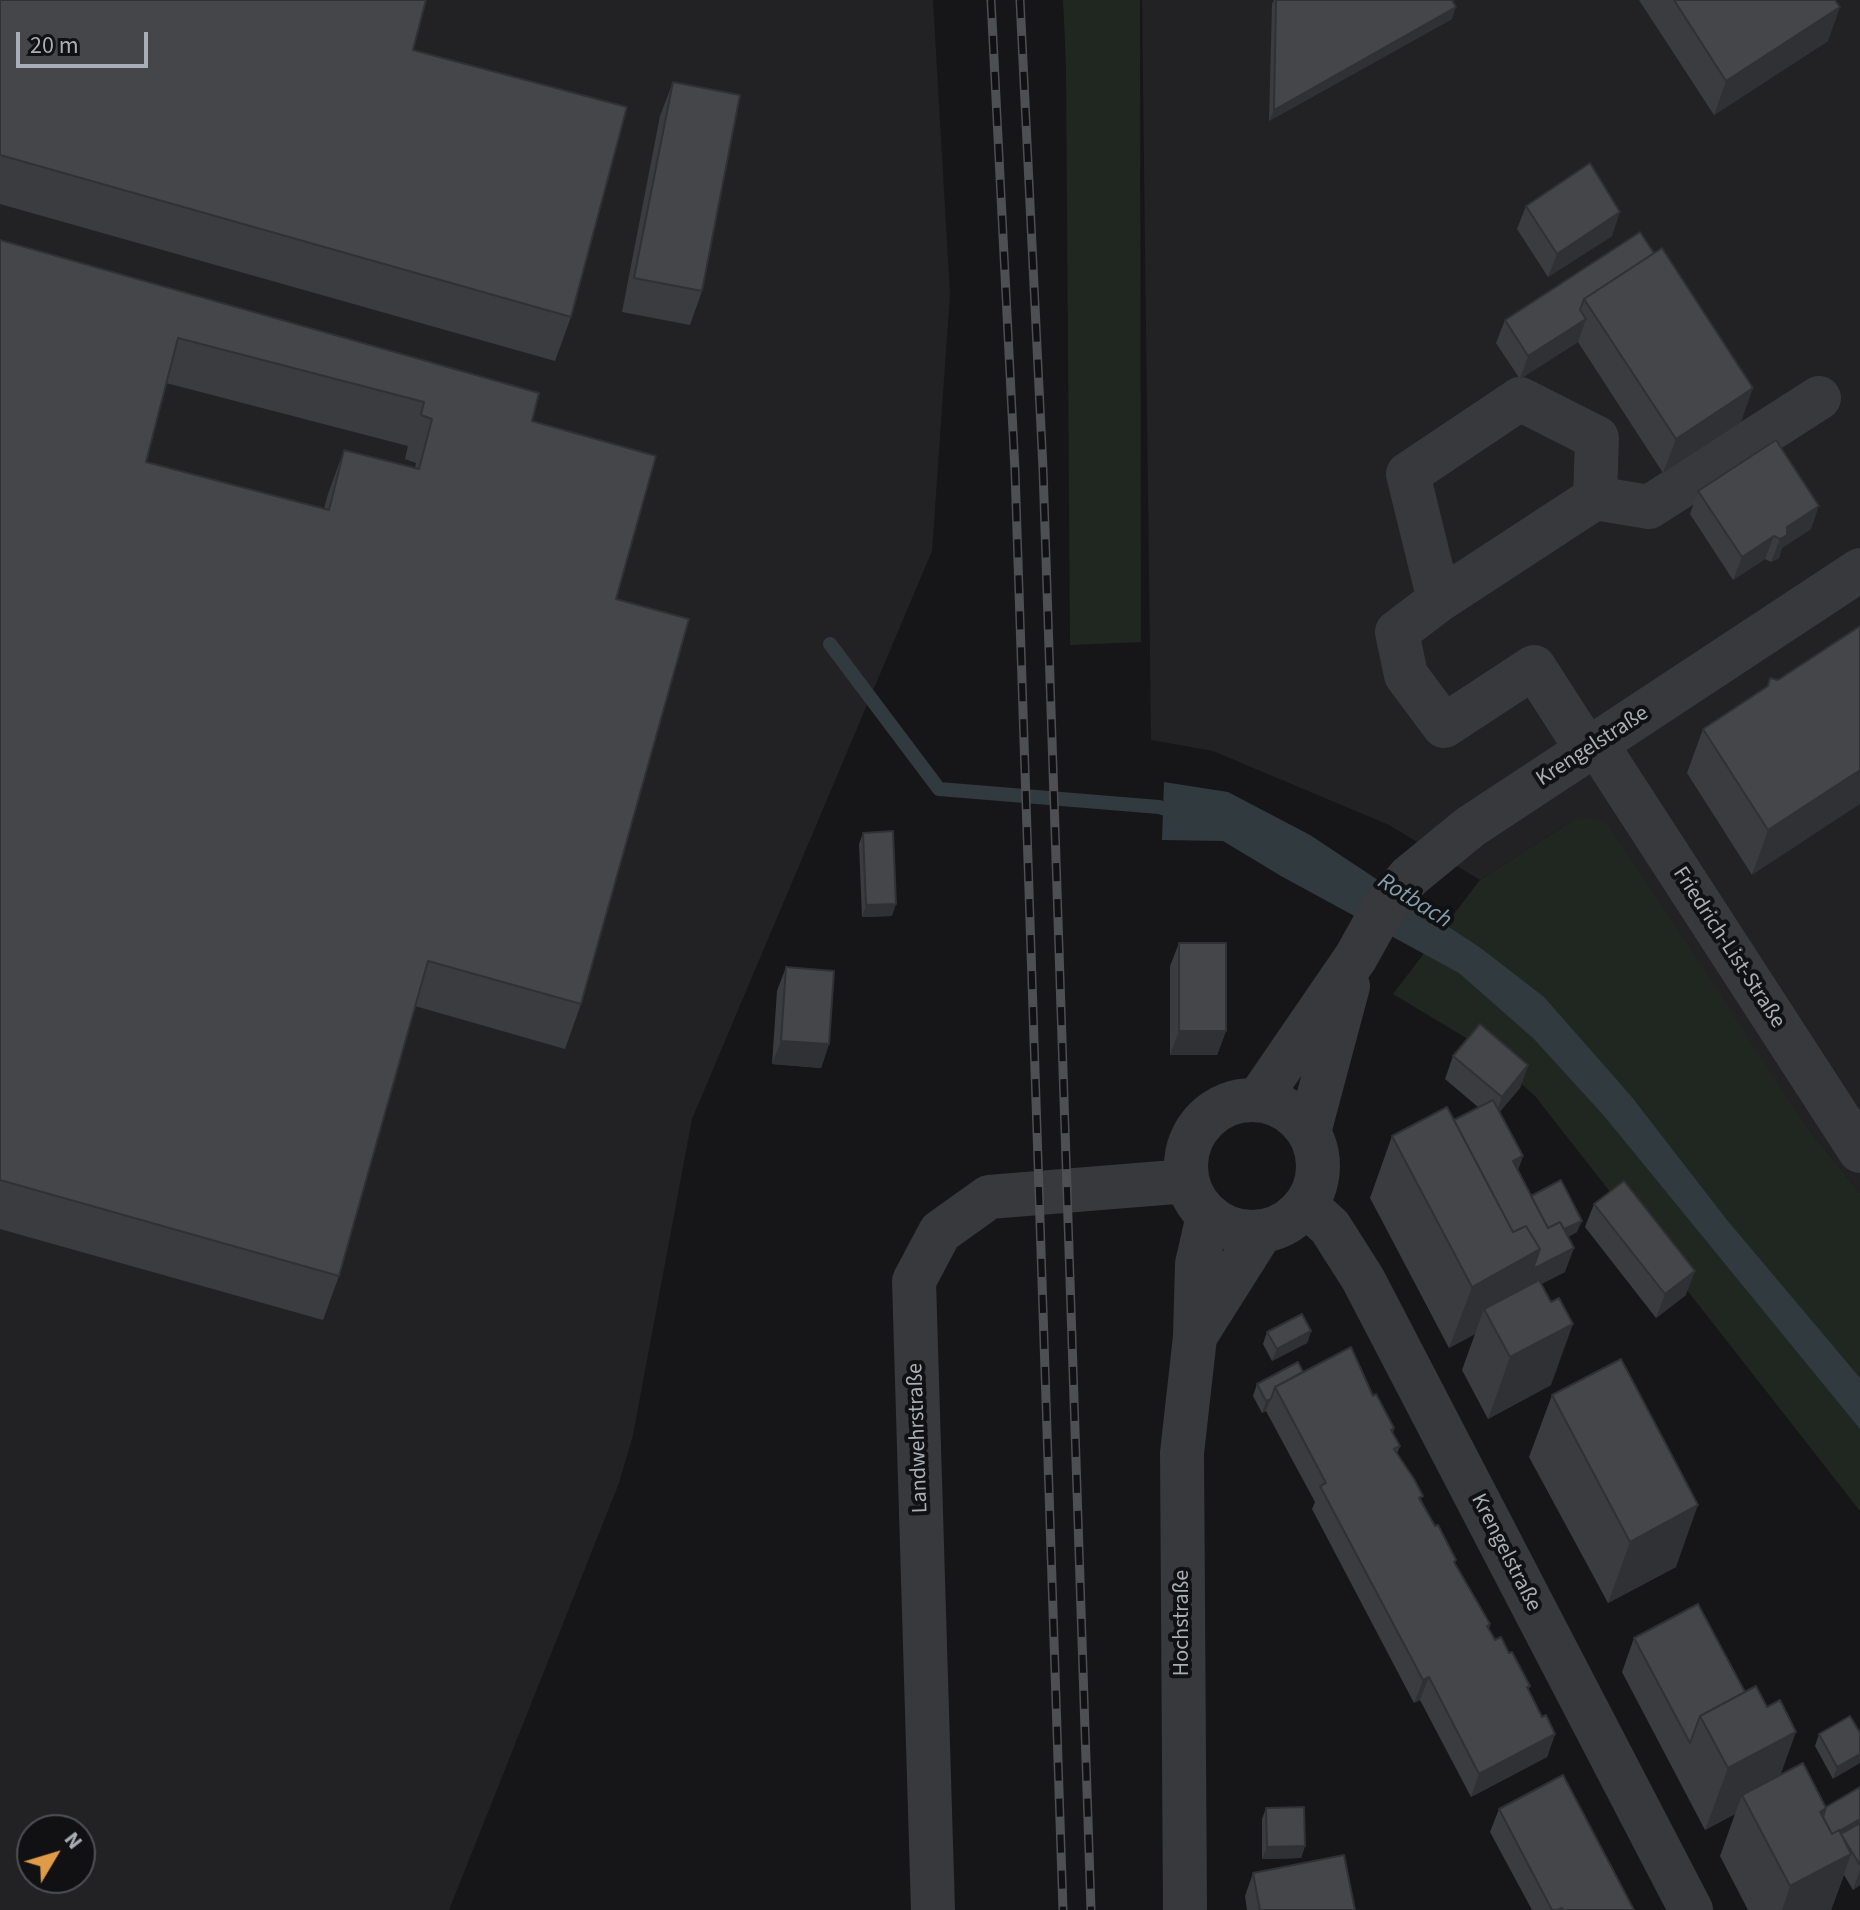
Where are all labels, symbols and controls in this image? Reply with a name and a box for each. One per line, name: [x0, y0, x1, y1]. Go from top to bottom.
scale bar: [20, 16, 152, 66]
text: 20 m: [30, 28, 79, 63]
street label: Krengelstraße: [1532, 701, 1654, 793]
street label: Friedrich-List-Straße: [1666, 862, 1790, 1034]
water label: Rotbach: [1372, 868, 1456, 936]
street label: Landwehrstraße: [903, 1362, 935, 1514]
street label: Krengelstraße: [1464, 1490, 1546, 1616]
street label: Hochstraße: [1170, 1570, 1196, 1676]
north arrow: [16, 1814, 96, 1894]
text: N: [56, 1825, 90, 1856]

